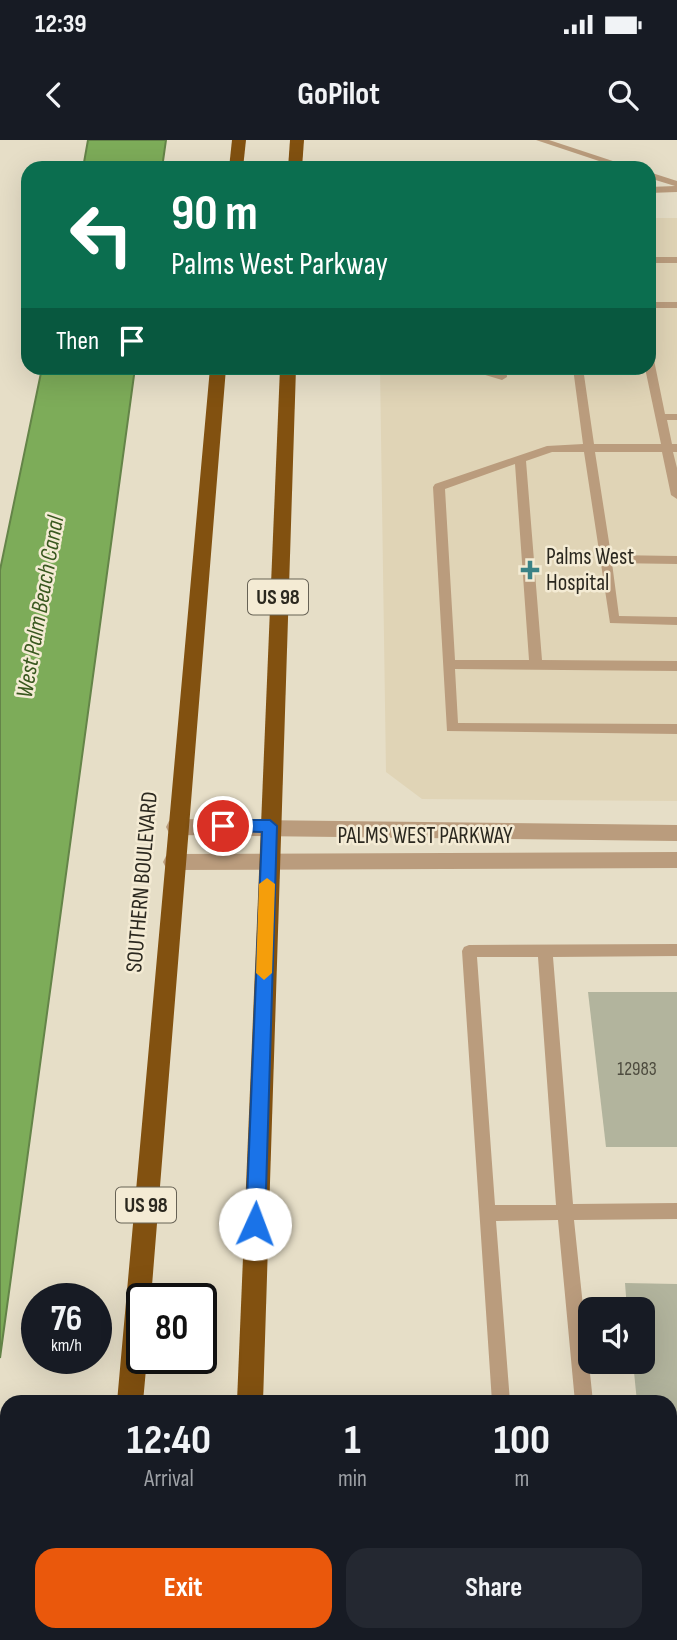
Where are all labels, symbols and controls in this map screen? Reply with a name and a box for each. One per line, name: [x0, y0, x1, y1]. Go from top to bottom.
text: 12:39: [35, 9, 87, 40]
text: GoPilot: [297, 75, 380, 114]
icon: back: [35, 76, 73, 114]
icon: search: [604, 76, 642, 114]
text: 90 m: [171, 185, 258, 244]
icon: left: [56, 189, 147, 280]
text: Palms West Parkway: [171, 245, 388, 284]
icon: arrive: [113, 322, 151, 360]
text: Then: [56, 326, 99, 357]
water label: West Palm Beach Canal: [10, 513, 70, 700]
place label: Palms West Hospital: [546, 543, 634, 597]
marker: Palms West Hospital: [520, 560, 540, 580]
road number: US 98: [248, 580, 308, 615]
street label: SOUTHERN BOULEVARD: [120, 790, 164, 974]
pin: [193, 796, 253, 856]
icon: arrive: [204, 807, 242, 845]
street label: PALMS WEST PARKWAY: [337, 822, 513, 850]
house number: 12983: [617, 1058, 657, 1081]
position arrow: [218, 1187, 292, 1261]
road number: US 98: [116, 1188, 176, 1222]
speed limit sign: 80: [126, 1283, 217, 1374]
map controls: [578, 1297, 655, 1374]
button: sound: [578, 1297, 655, 1374]
text: 76: [51, 1298, 82, 1341]
text: km/h: [51, 1335, 82, 1356]
text: 12:40: [127, 1415, 211, 1466]
text: 1: [344, 1415, 361, 1466]
text: 100: [494, 1415, 550, 1466]
text: Arrival: [144, 1465, 194, 1493]
text: min: [338, 1465, 367, 1493]
text: m: [514, 1465, 529, 1493]
button: Exit: [35, 1548, 332, 1628]
button: Share: [346, 1548, 642, 1628]

